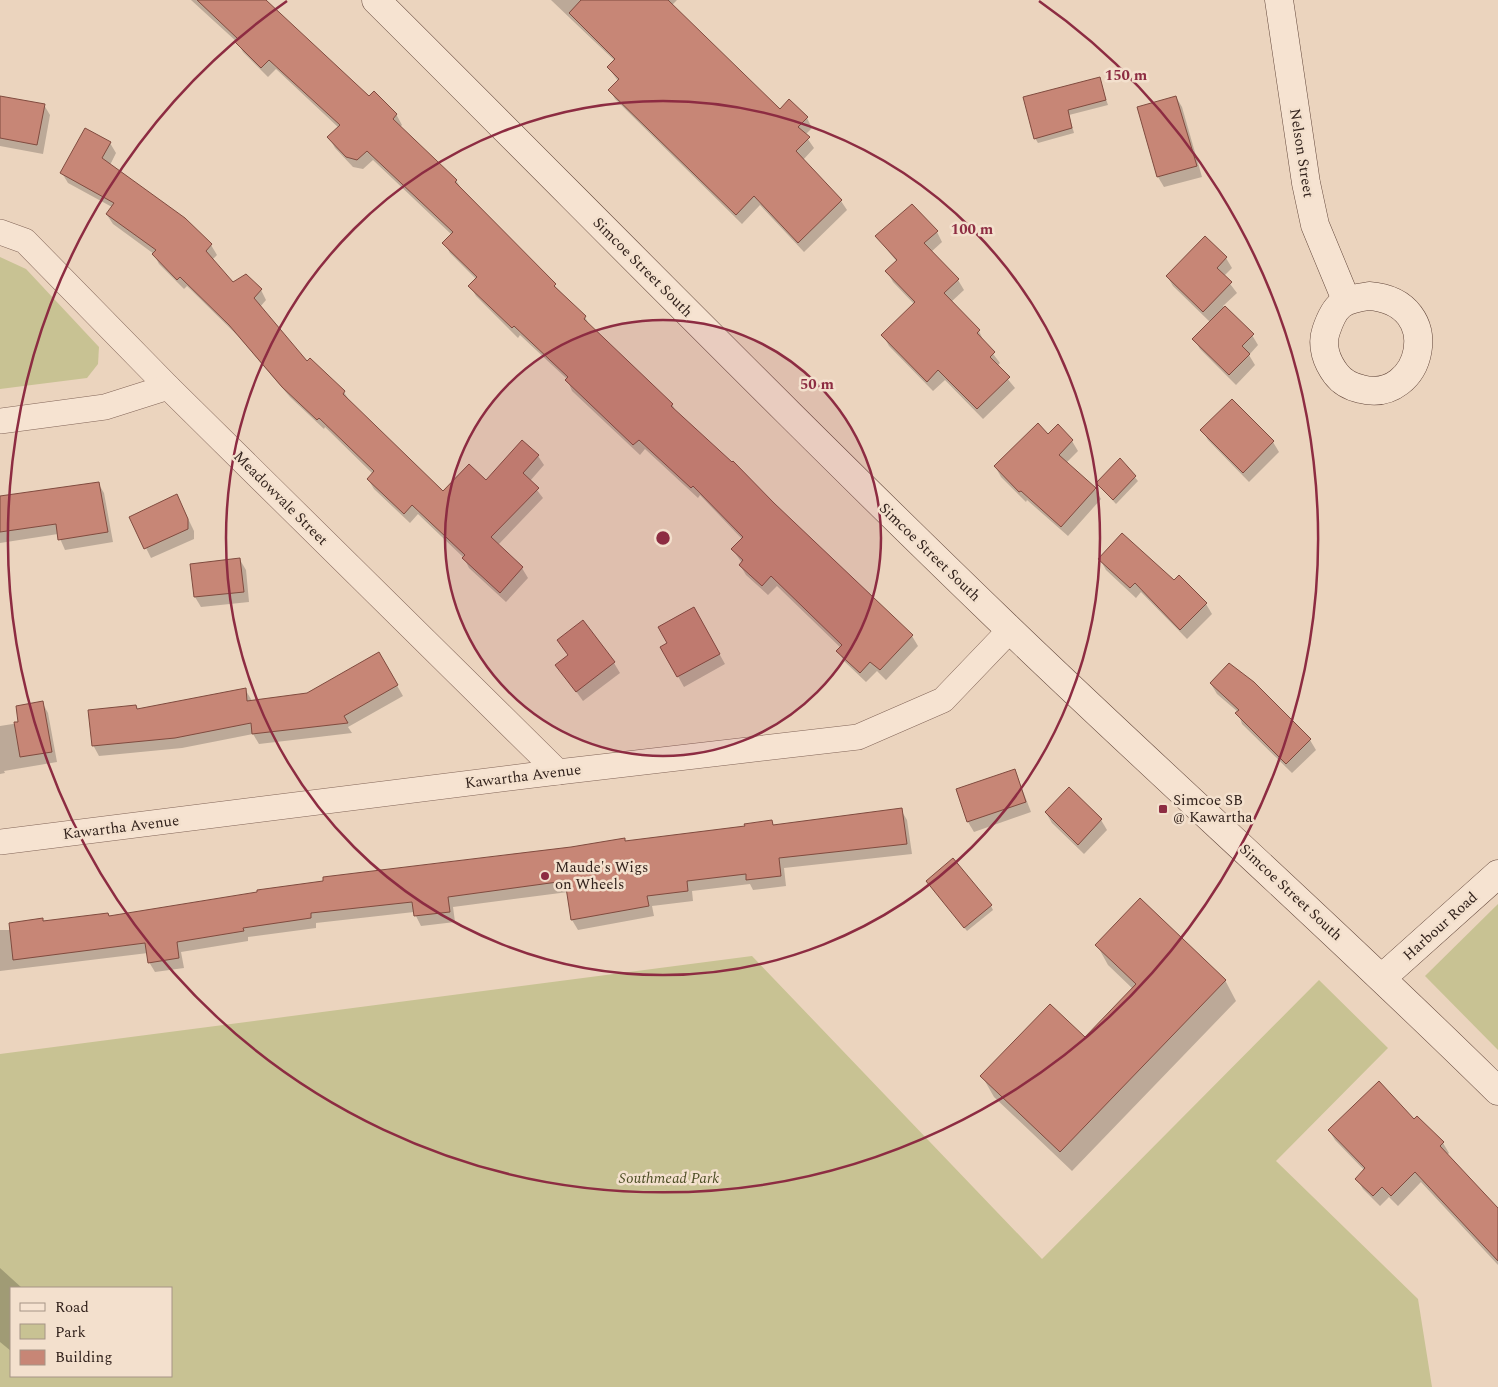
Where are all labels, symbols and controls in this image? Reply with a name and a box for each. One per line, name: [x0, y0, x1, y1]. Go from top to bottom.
text: 150 m: [1105, 64, 1148, 87]
street label: Nelson Street: [1283, 107, 1320, 199]
street label: Simcoe Street South: [587, 212, 698, 323]
text: 100 m: [951, 218, 994, 241]
text: 50 m: [800, 373, 835, 396]
street label: Meadowvale Street: [228, 446, 333, 551]
street label: Simcoe Street South: [874, 498, 986, 607]
centre of rings: [654, 529, 672, 547]
street label: Kawartha Avenue: [464, 758, 583, 795]
place label: Simcoe SB @ Kawartha: [1173, 789, 1253, 829]
marker: Simcoe SB @ Kawartha: [1157, 803, 1169, 815]
street label: Kawartha Avenue: [62, 809, 181, 846]
street label: Simcoe Street South: [1234, 838, 1348, 947]
place label: Maude's Wigs on Wheels: [555, 856, 649, 896]
marker: Maude's Wigs on Wheels: [539, 870, 551, 882]
street label: Harbour Road: [1398, 886, 1483, 966]
park label: Southmead Park: [619, 1167, 719, 1190]
legend: [10, 1287, 172, 1377]
text: Road: [55, 1296, 89, 1319]
text: Park: [55, 1321, 86, 1344]
text: Building: [55, 1346, 112, 1369]

